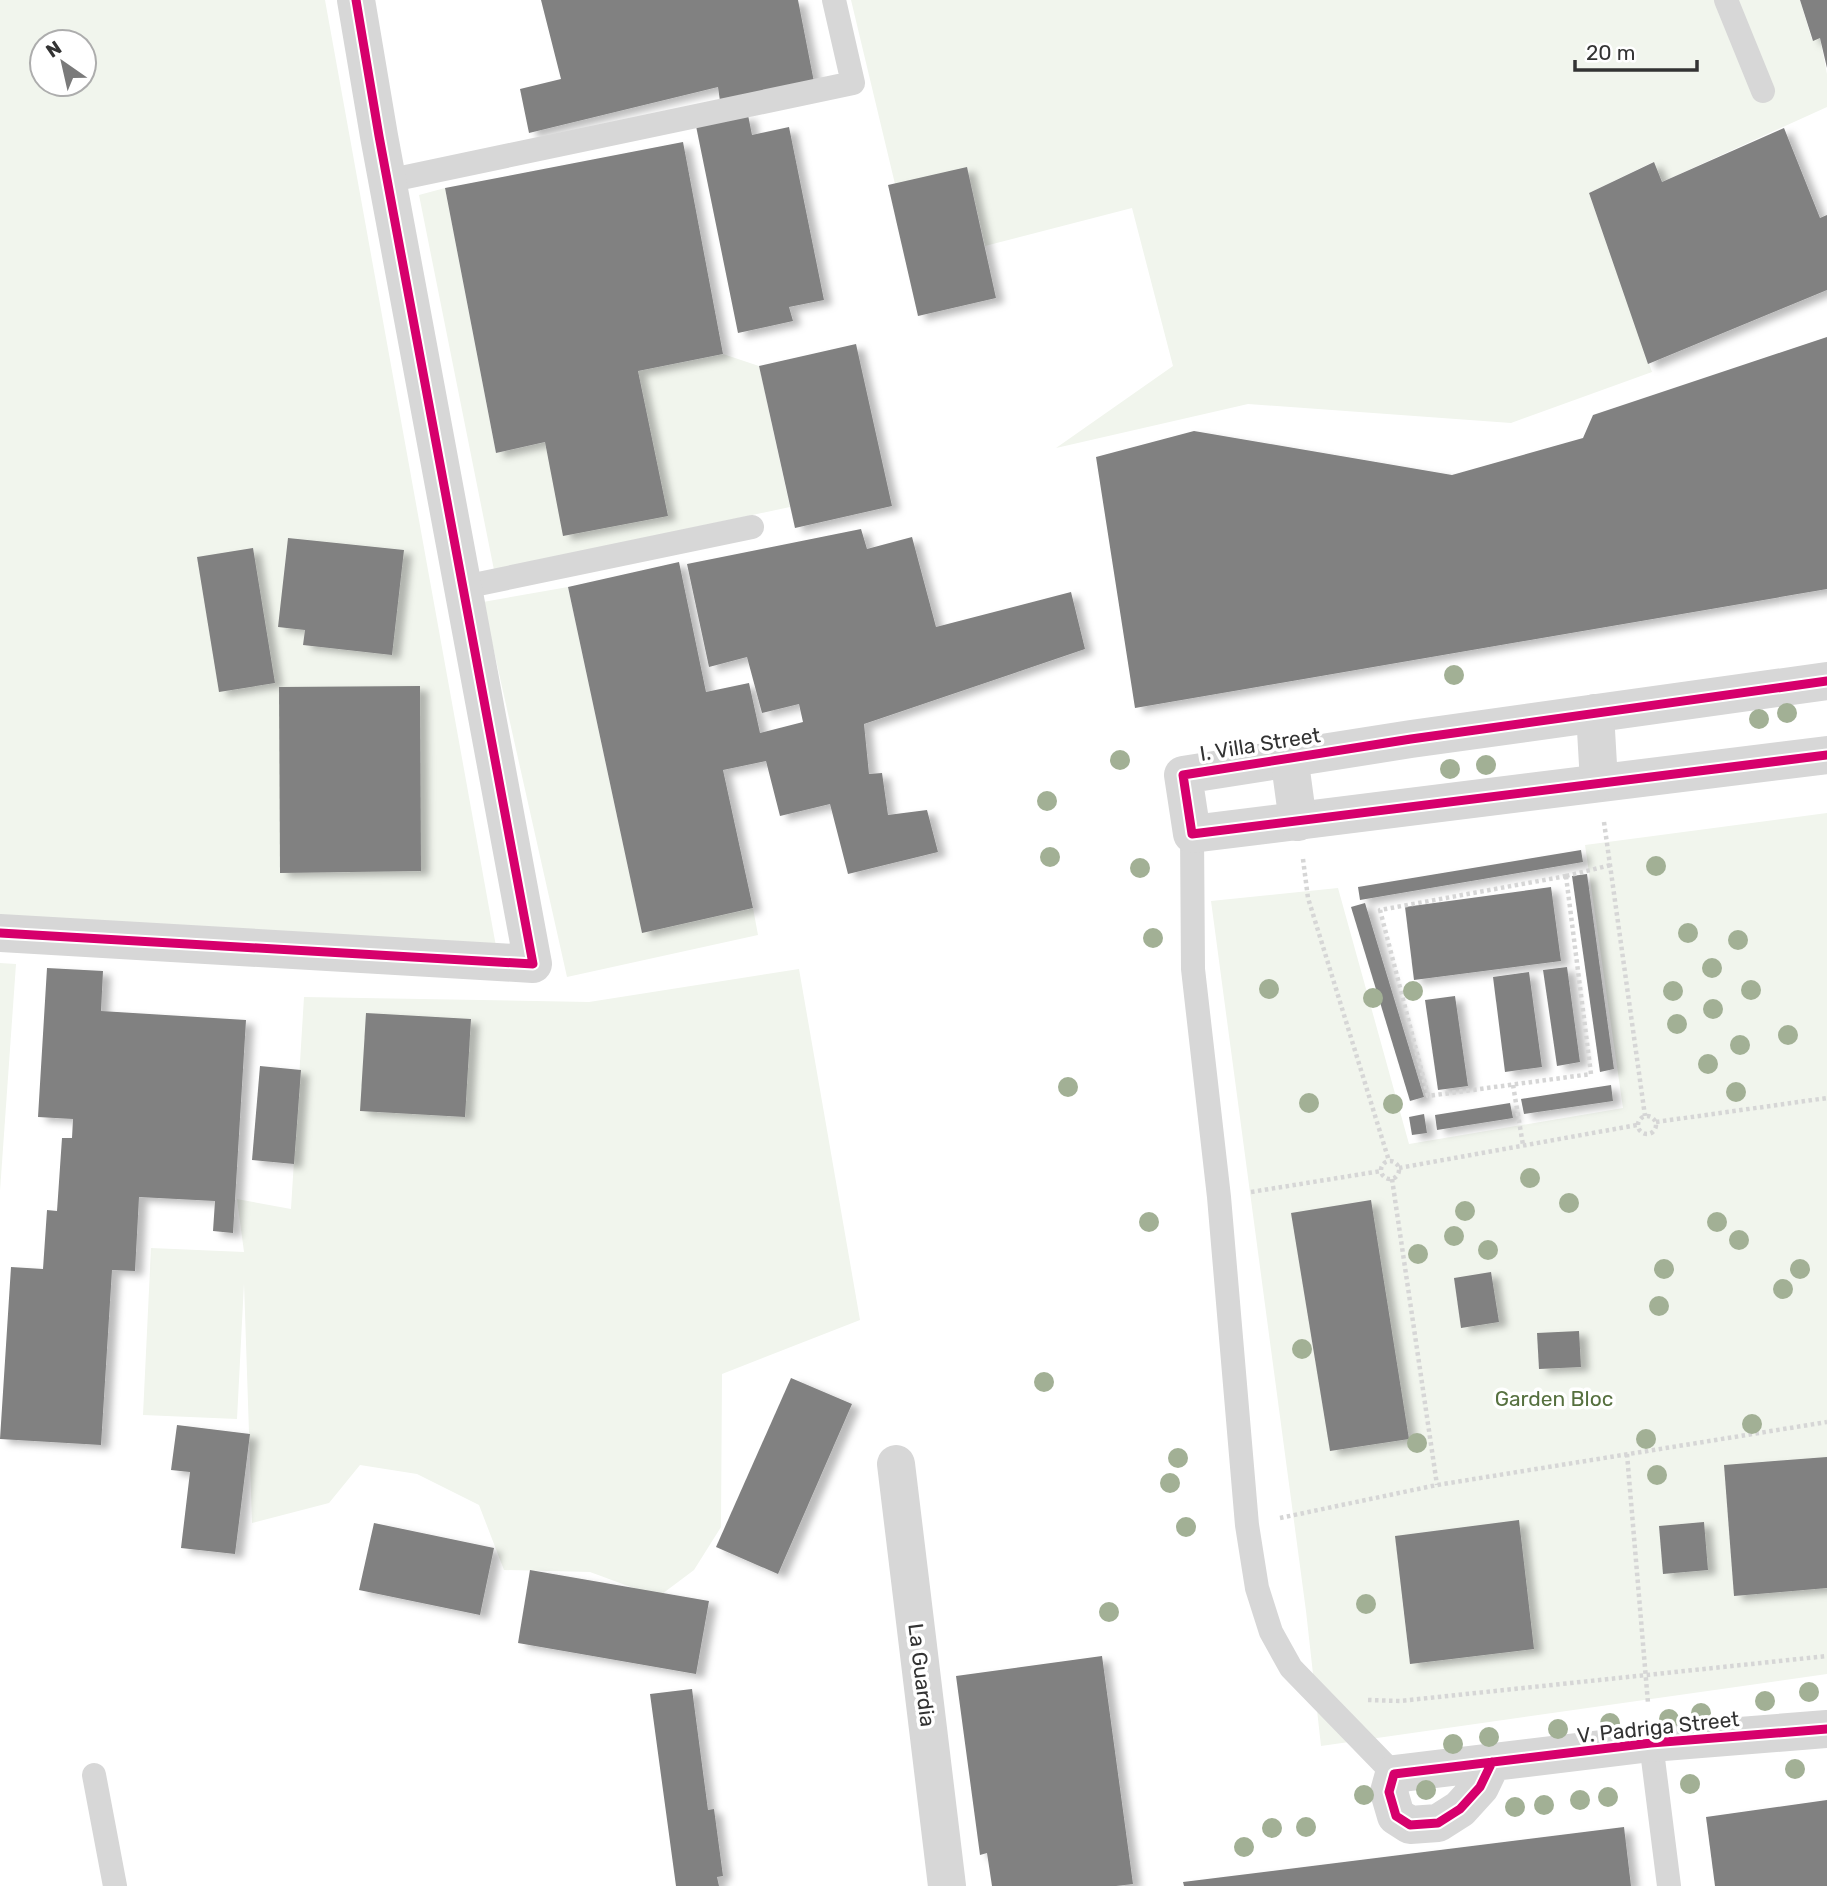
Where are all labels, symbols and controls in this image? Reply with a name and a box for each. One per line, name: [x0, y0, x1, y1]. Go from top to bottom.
north arrow: [28, 28, 98, 98]
scale bar: [1575, 28, 1698, 72]
text: N: [42, 36, 66, 63]
text: 20 m: [1586, 40, 1635, 65]
street label: I. Villa Street: [1198, 722, 1322, 766]
park label: Garden Bloc: [1495, 1386, 1613, 1411]
street label: La Guardia: [903, 1622, 941, 1728]
street label: V. Padriga Street: [1576, 1706, 1740, 1748]

